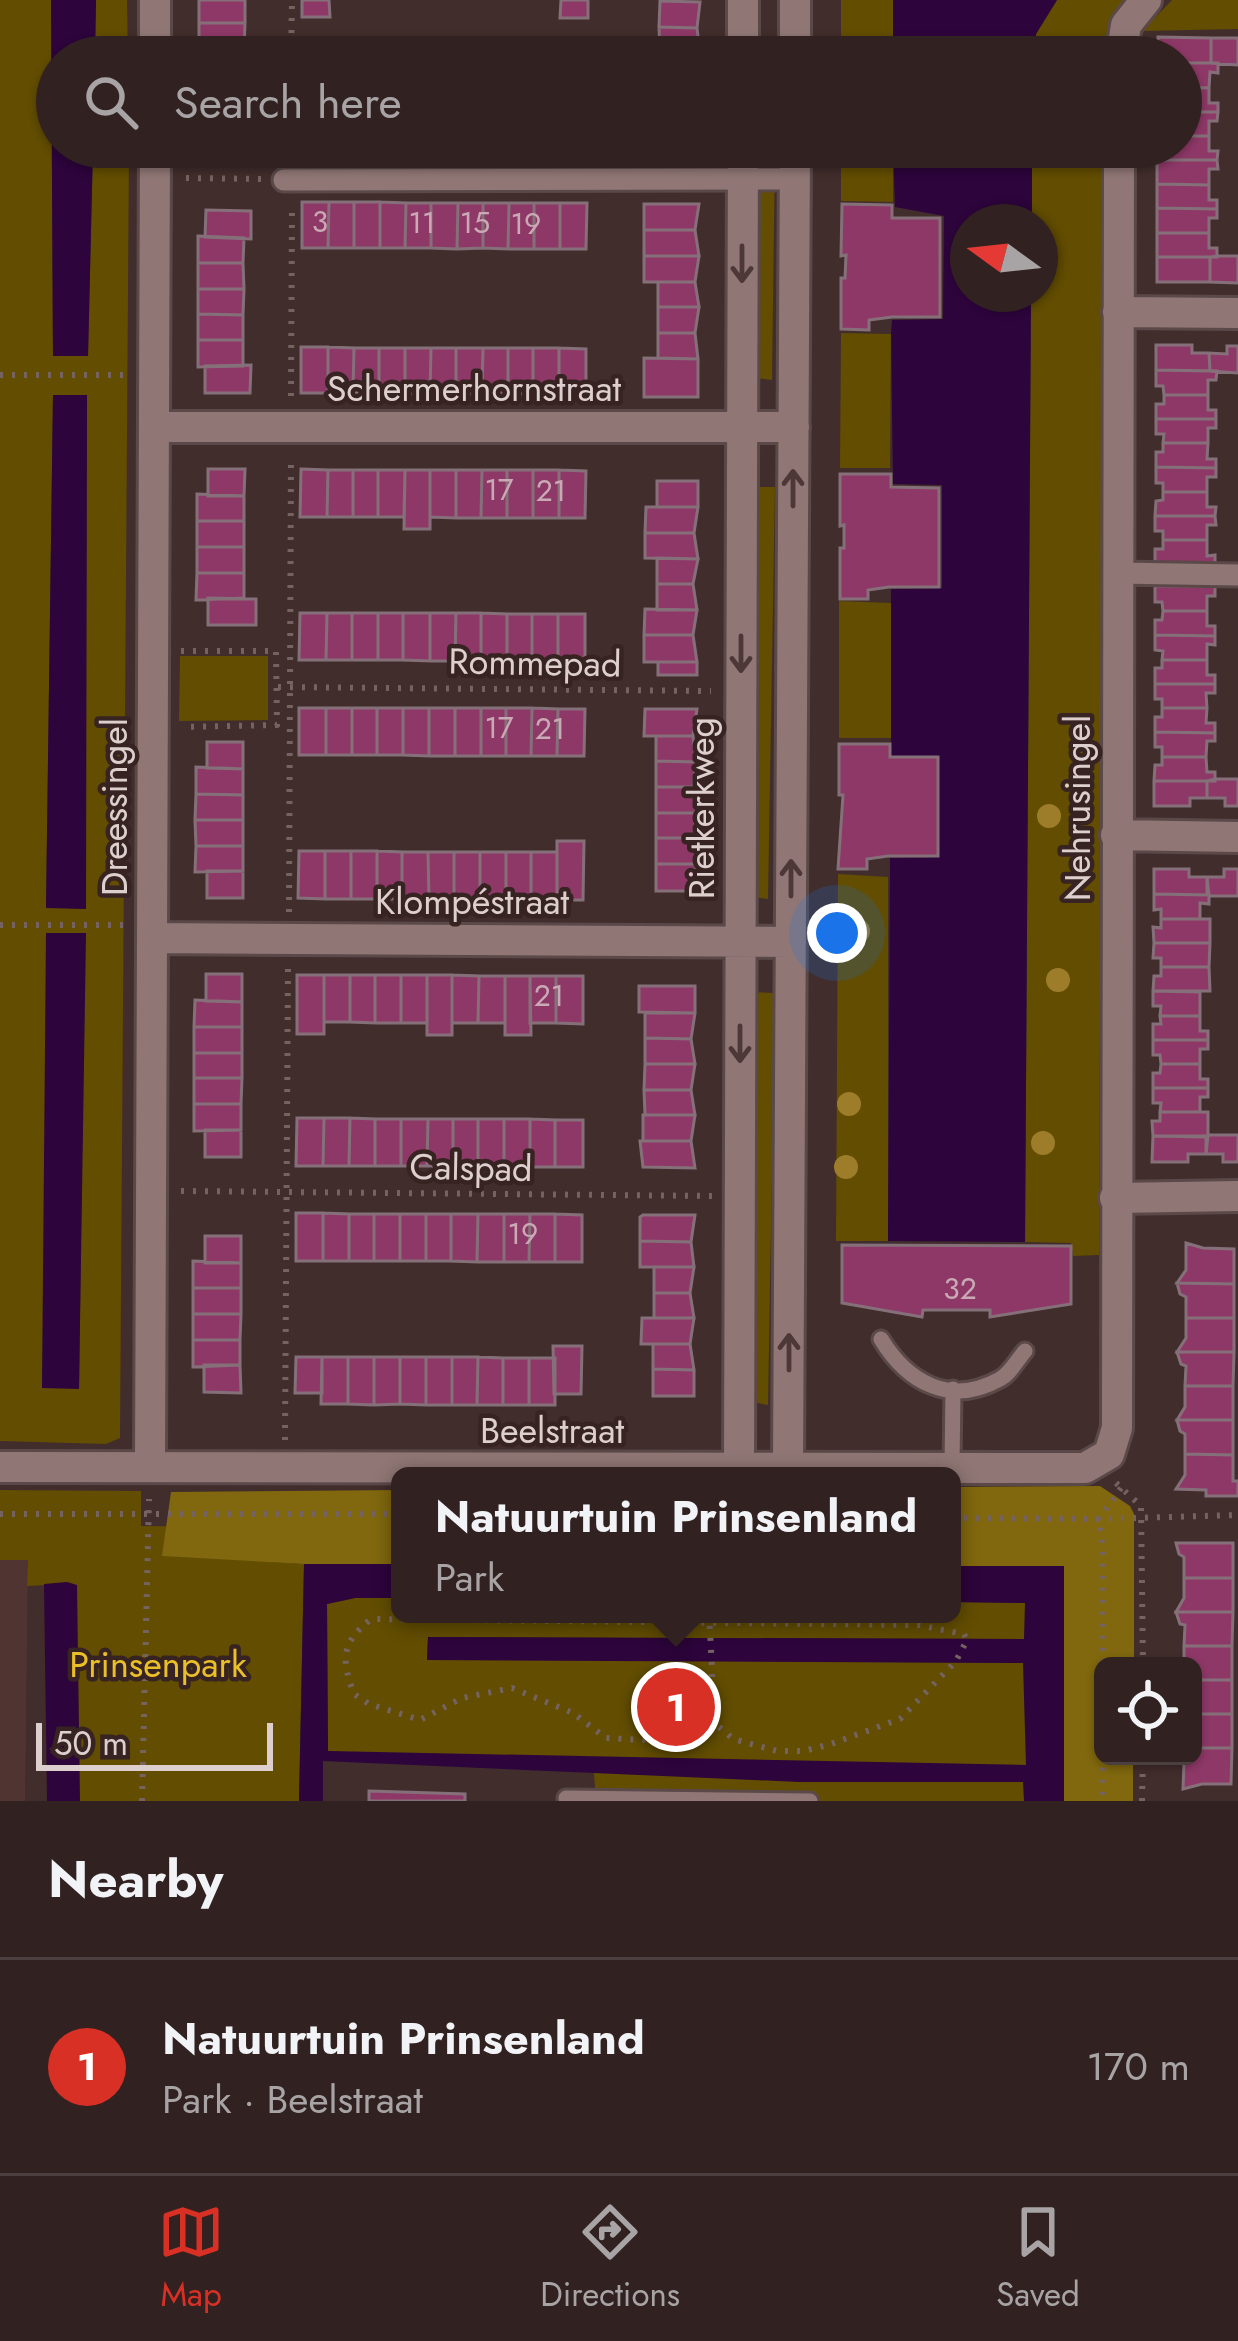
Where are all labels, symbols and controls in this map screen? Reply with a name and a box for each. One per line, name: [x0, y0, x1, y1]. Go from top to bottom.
search box: [36, 36, 1202, 168]
icon: search: [78, 69, 144, 135]
text: Search here: [174, 70, 402, 135]
house number: 3: [312, 200, 328, 243]
house number: 11: [409, 201, 436, 244]
house number: 15: [460, 201, 490, 244]
house number: 19: [511, 202, 541, 245]
north arrow: [950, 204, 1058, 312]
one-way arrow: [731, 244, 753, 283]
street label: Schermerhornstraat: [327, 362, 621, 414]
house number: 17: [484, 468, 514, 511]
house number: 21: [536, 469, 566, 512]
one-way arrow: [782, 469, 804, 508]
street label: Rommepad: [448, 634, 622, 690]
one-way arrow: [730, 634, 752, 673]
house number: 17: [484, 706, 514, 749]
house number: 21: [535, 707, 565, 750]
street label: Nehrusingel: [1051, 715, 1103, 901]
street label: Rietkerkweg: [675, 717, 727, 899]
street label: Dreessingel: [88, 718, 140, 896]
one-way arrow: [780, 859, 803, 898]
street label: Klompéstraat: [375, 875, 569, 927]
your location: [807, 903, 867, 963]
house number: 21: [534, 974, 564, 1017]
one-way arrow: [729, 1024, 751, 1063]
street label: Calspad: [409, 1140, 533, 1194]
house number: 19: [508, 1212, 538, 1255]
house number: 32: [943, 1267, 977, 1310]
one-way arrow: [778, 1333, 800, 1372]
street label: Beelstraat: [480, 1404, 624, 1456]
popup: [391, 1467, 961, 1623]
text: Natuurtuin Prinsenland: [435, 1484, 917, 1549]
text: Park: [435, 1549, 504, 1606]
park label: Prinsenpark: [69, 1638, 247, 1690]
map controls: [1094, 1657, 1202, 1765]
button: locate: [1094, 1657, 1202, 1765]
pin: 1: [637, 1662, 715, 1752]
scale bar: [36, 1717, 273, 1770]
text: 50 m: [54, 1720, 128, 1767]
text: Nearby: [48, 1842, 223, 1916]
text: Natuurtuin Prinsenland: [162, 2006, 645, 2071]
text: 1: [77, 2038, 97, 2095]
text: 170 m: [1086, 2038, 1190, 2095]
text: Park · Beelstraat: [162, 2071, 423, 2128]
tab: Map: [158, 2199, 224, 2318]
tab: Directions: [540, 2199, 680, 2318]
tab: Saved: [996, 2199, 1080, 2318]

